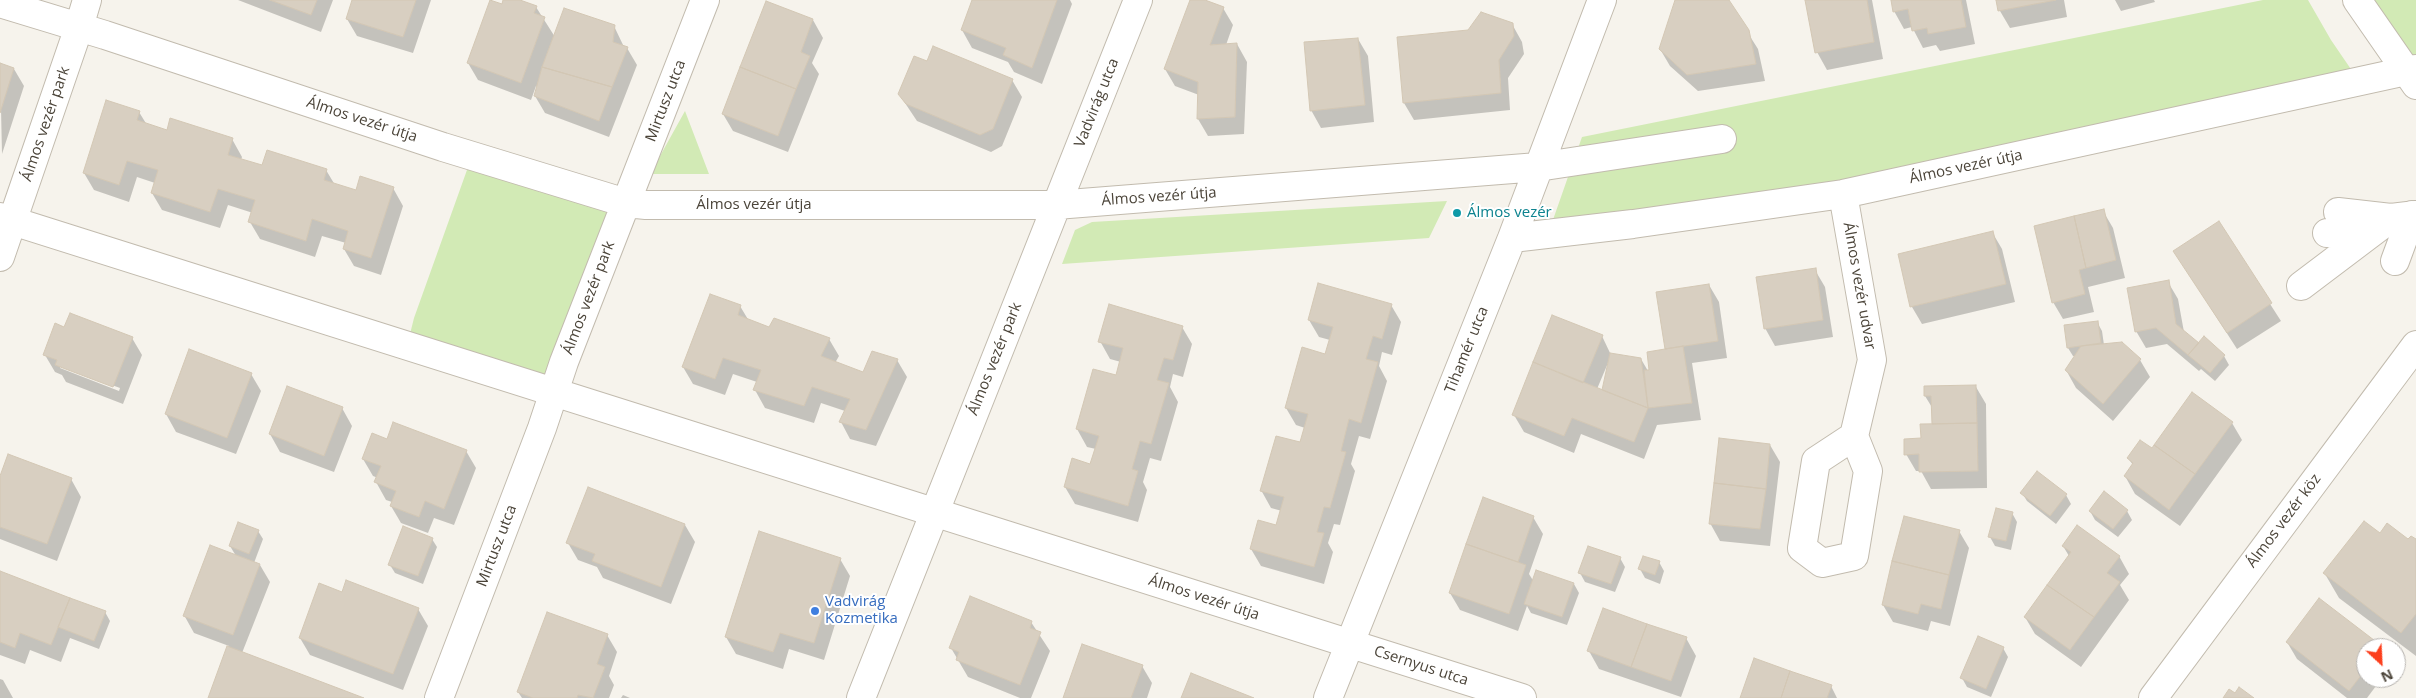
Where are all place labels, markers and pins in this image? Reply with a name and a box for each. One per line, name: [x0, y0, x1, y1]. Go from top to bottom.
place label: Álmos vezér: [1467, 204, 1552, 222]
marker: Álmos vezér: [1451, 207, 1463, 219]
place label: Vadvirág Kozmetika: [825, 593, 898, 628]
marker: Vadvirág Kozmetika: [809, 605, 821, 617]

